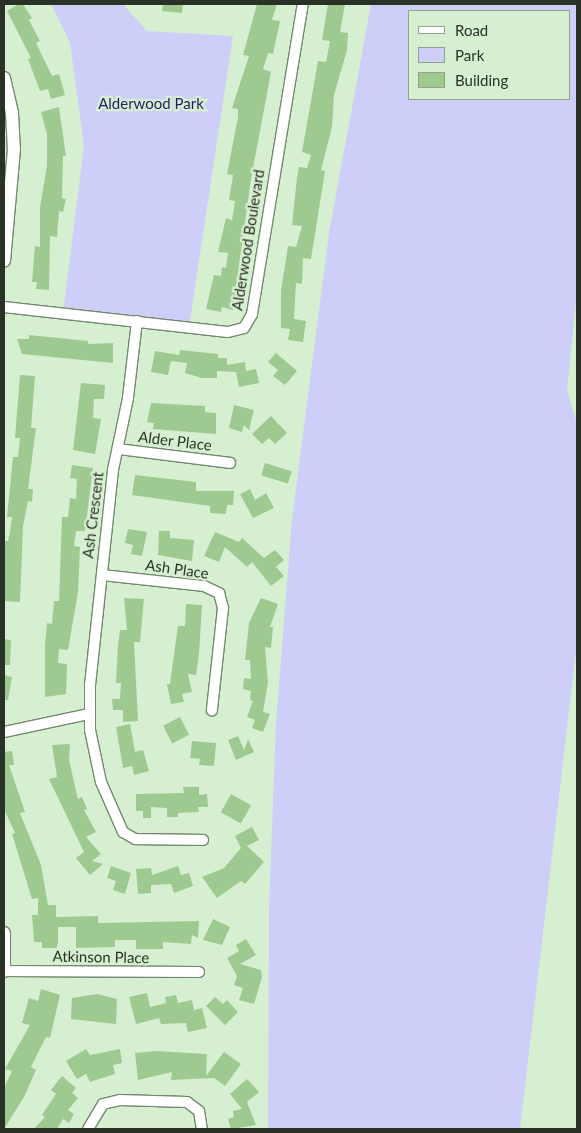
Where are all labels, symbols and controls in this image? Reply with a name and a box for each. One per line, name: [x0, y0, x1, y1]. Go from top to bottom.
legend: [408, 10, 571, 100]
text: Road: [455, 21, 488, 39]
text: Park: [455, 46, 484, 64]
text: Building: [455, 71, 508, 89]
park label: Alderwood Park: [98, 95, 204, 113]
street label: Alderwood Boulevard: [228, 168, 268, 312]
street label: Alder Place: [137, 428, 213, 454]
street label: Ash Crescent: [79, 471, 107, 559]
street label: Ash Place: [144, 556, 210, 582]
street label: Atkinson Place: [52, 947, 150, 967]

